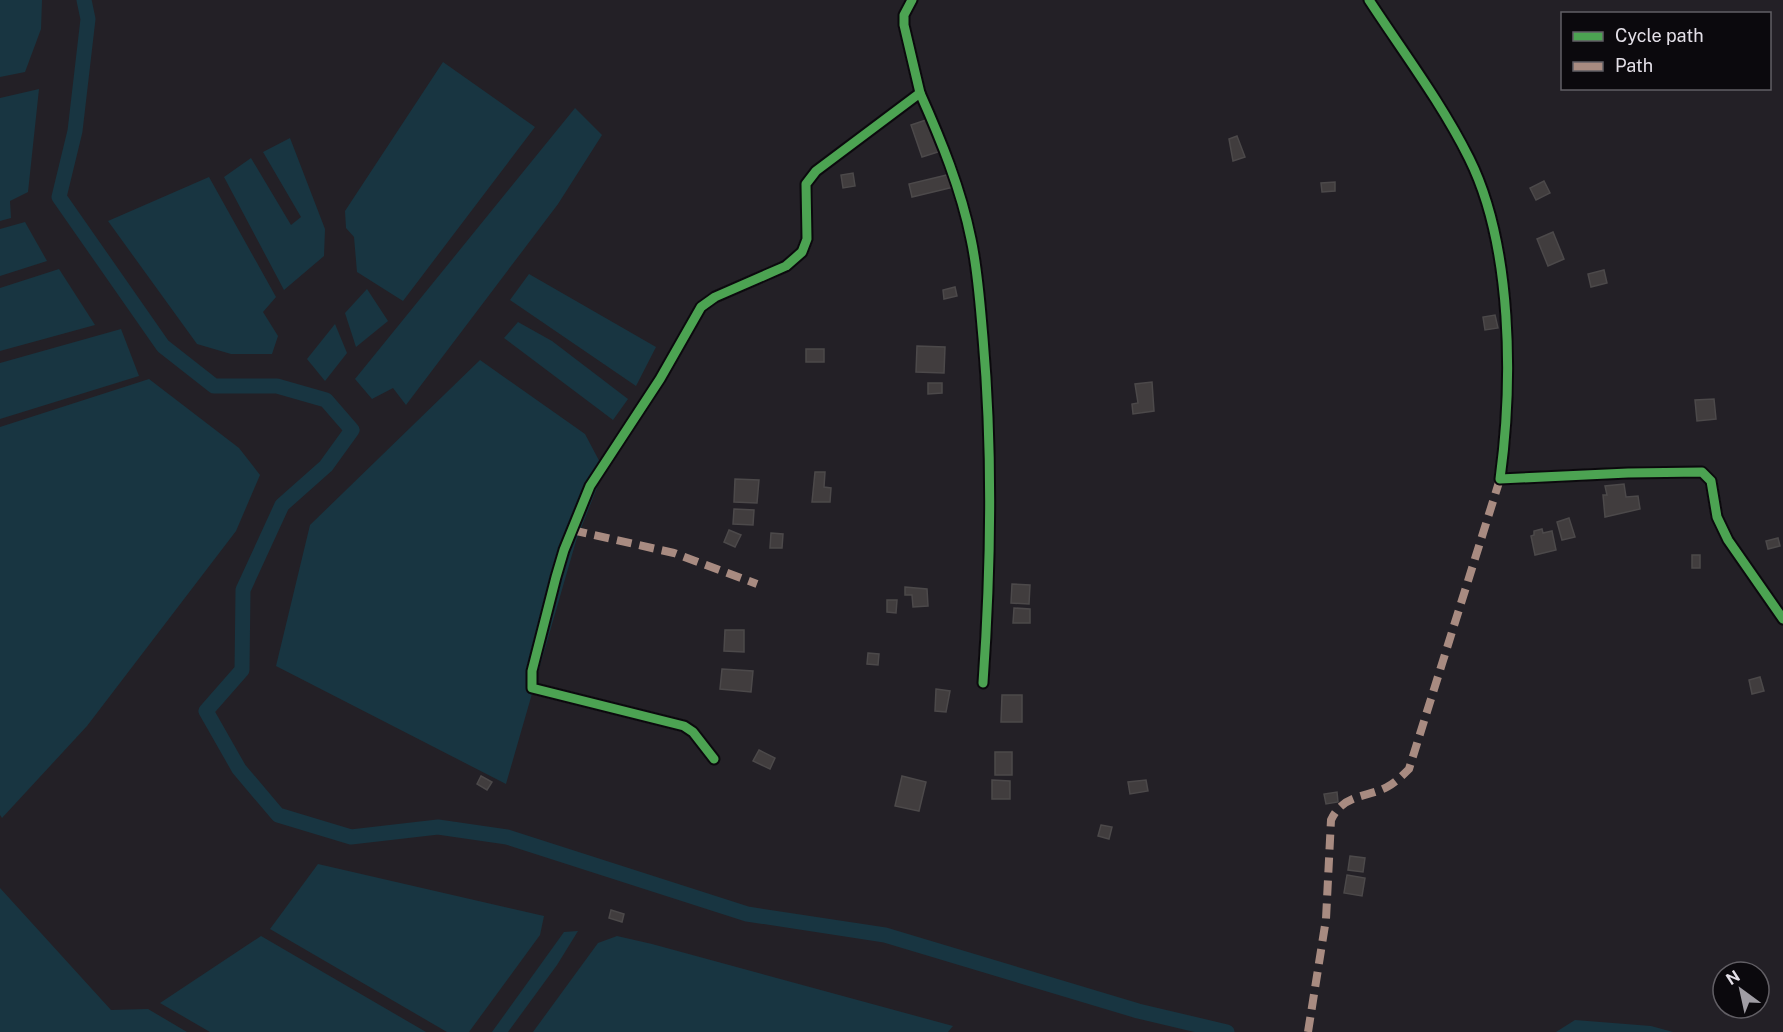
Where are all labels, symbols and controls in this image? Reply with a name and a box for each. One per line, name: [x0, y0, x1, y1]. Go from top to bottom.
legend: [1561, 12, 1771, 90]
text: Cycle path: [1615, 25, 1704, 46]
text: Path: [1615, 55, 1653, 76]
north arrow: [1711, 960, 1771, 1020]
text: N: [1723, 966, 1744, 989]

